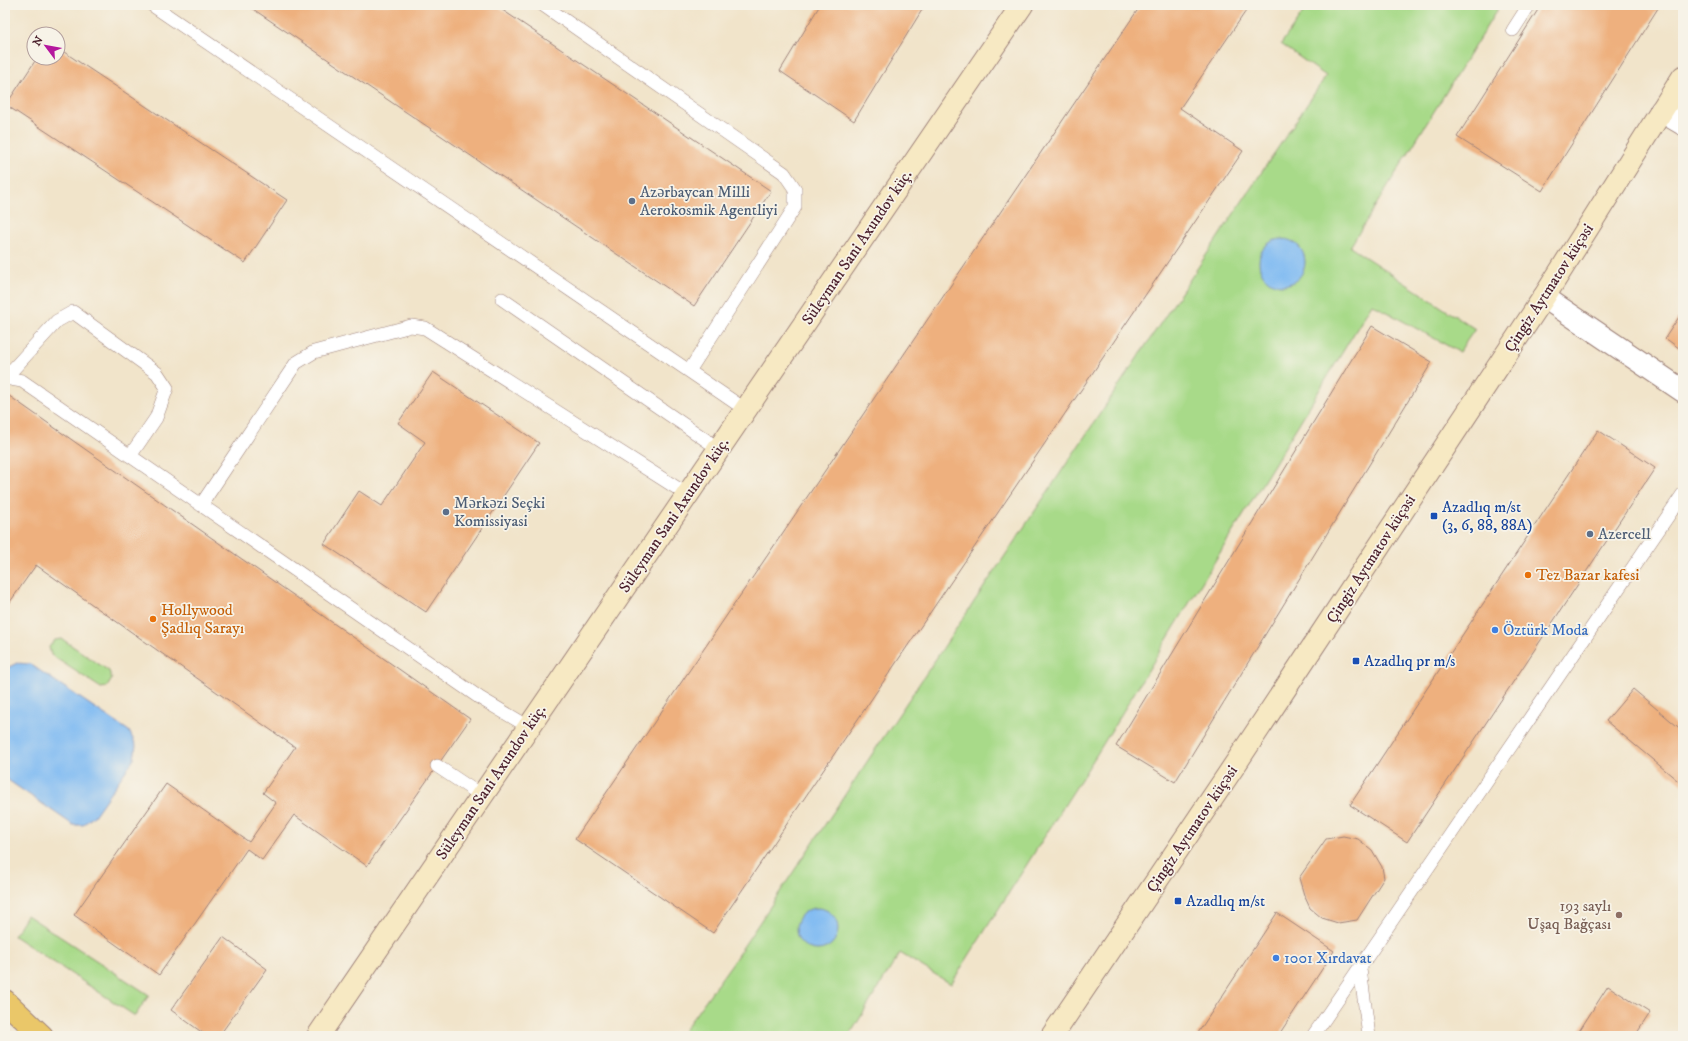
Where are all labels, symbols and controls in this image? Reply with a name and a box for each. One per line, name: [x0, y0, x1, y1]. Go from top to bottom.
north arrow: [26, 26, 66, 66]
text: N: [30, 34, 47, 49]
street label: Süleyman Sani Axundov küç.: [797, 165, 917, 329]
place label: Azərbaycan Milli Aerokosmik Agentliyi: [640, 182, 778, 220]
marker: Azərbaycan Milli Aerokosmik Agentliyi: [627, 196, 637, 206]
street label: Çingiz Aytmatov küçəsi: [1500, 220, 1598, 356]
street label: Süleyman Sani Axundov küç.: [614, 433, 734, 597]
street label: Çingiz Aytmatov küçəsi: [1322, 491, 1420, 627]
place label: Mərkəzi Seçki Komissiyasi: [454, 493, 545, 531]
place label: Azadlıq m/st (3, 6, 88, 88A): [1442, 497, 1532, 535]
marker: Mərkəzi Seçki Komissiyasi: [441, 507, 451, 517]
marker: Azadlıq m/st (3, 6, 88, 88A): [1429, 511, 1439, 521]
place label: Azercell: [1598, 524, 1651, 544]
marker: Azercell: [1585, 529, 1595, 539]
place label: Tez Bazar kafesi: [1536, 565, 1639, 585]
marker: Tez Bazar kafesi: [1523, 570, 1533, 580]
place label: Hollywood Şadlıq Sarayı: [161, 600, 244, 638]
marker: Hollywood Şadlıq Sarayı: [148, 614, 158, 624]
place label: Öztürk Moda: [1503, 620, 1589, 640]
marker: Öztürk Moda: [1490, 625, 1500, 635]
place label: Azadlıq pr m/s: [1364, 651, 1455, 671]
marker: Azadlıq pr m/s: [1351, 656, 1361, 666]
street label: Süleyman Sani Axundov küç.: [431, 700, 551, 864]
street label: Çingiz Aytmatov küçəsi: [1142, 762, 1242, 896]
place label: Azadlıq m/st: [1186, 891, 1265, 911]
marker: Azadlıq m/st: [1173, 896, 1183, 906]
place label: 193 saylı Uşaq Bağçası: [1527, 896, 1611, 934]
marker: 193 saylı Uşaq Bağçası: [1614, 910, 1624, 920]
place label: 1001 Xırdavat: [1284, 948, 1372, 968]
marker: 1001 Xırdavat: [1271, 953, 1281, 963]

